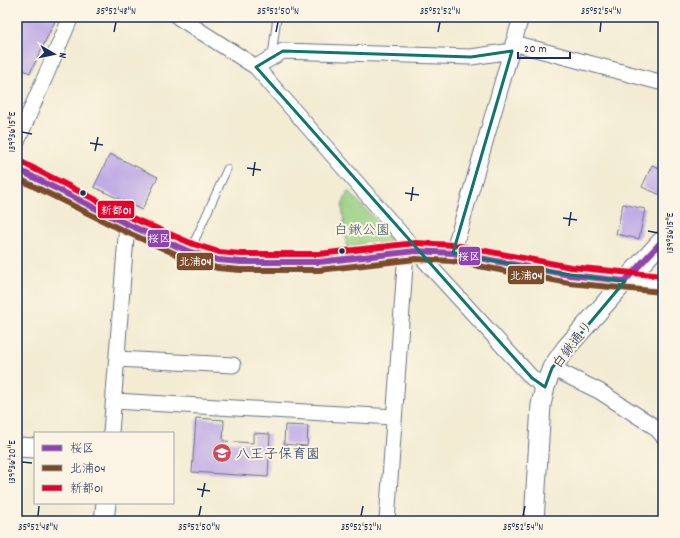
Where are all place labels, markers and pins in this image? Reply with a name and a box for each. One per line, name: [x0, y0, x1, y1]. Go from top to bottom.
unlabelled marker: [78, 188, 88, 198]
unlabelled marker: [337, 246, 347, 256]
school or university icon: 八王子保育園: [211, 442, 233, 464]
place label: 八王子保育園: [236, 445, 320, 465]

